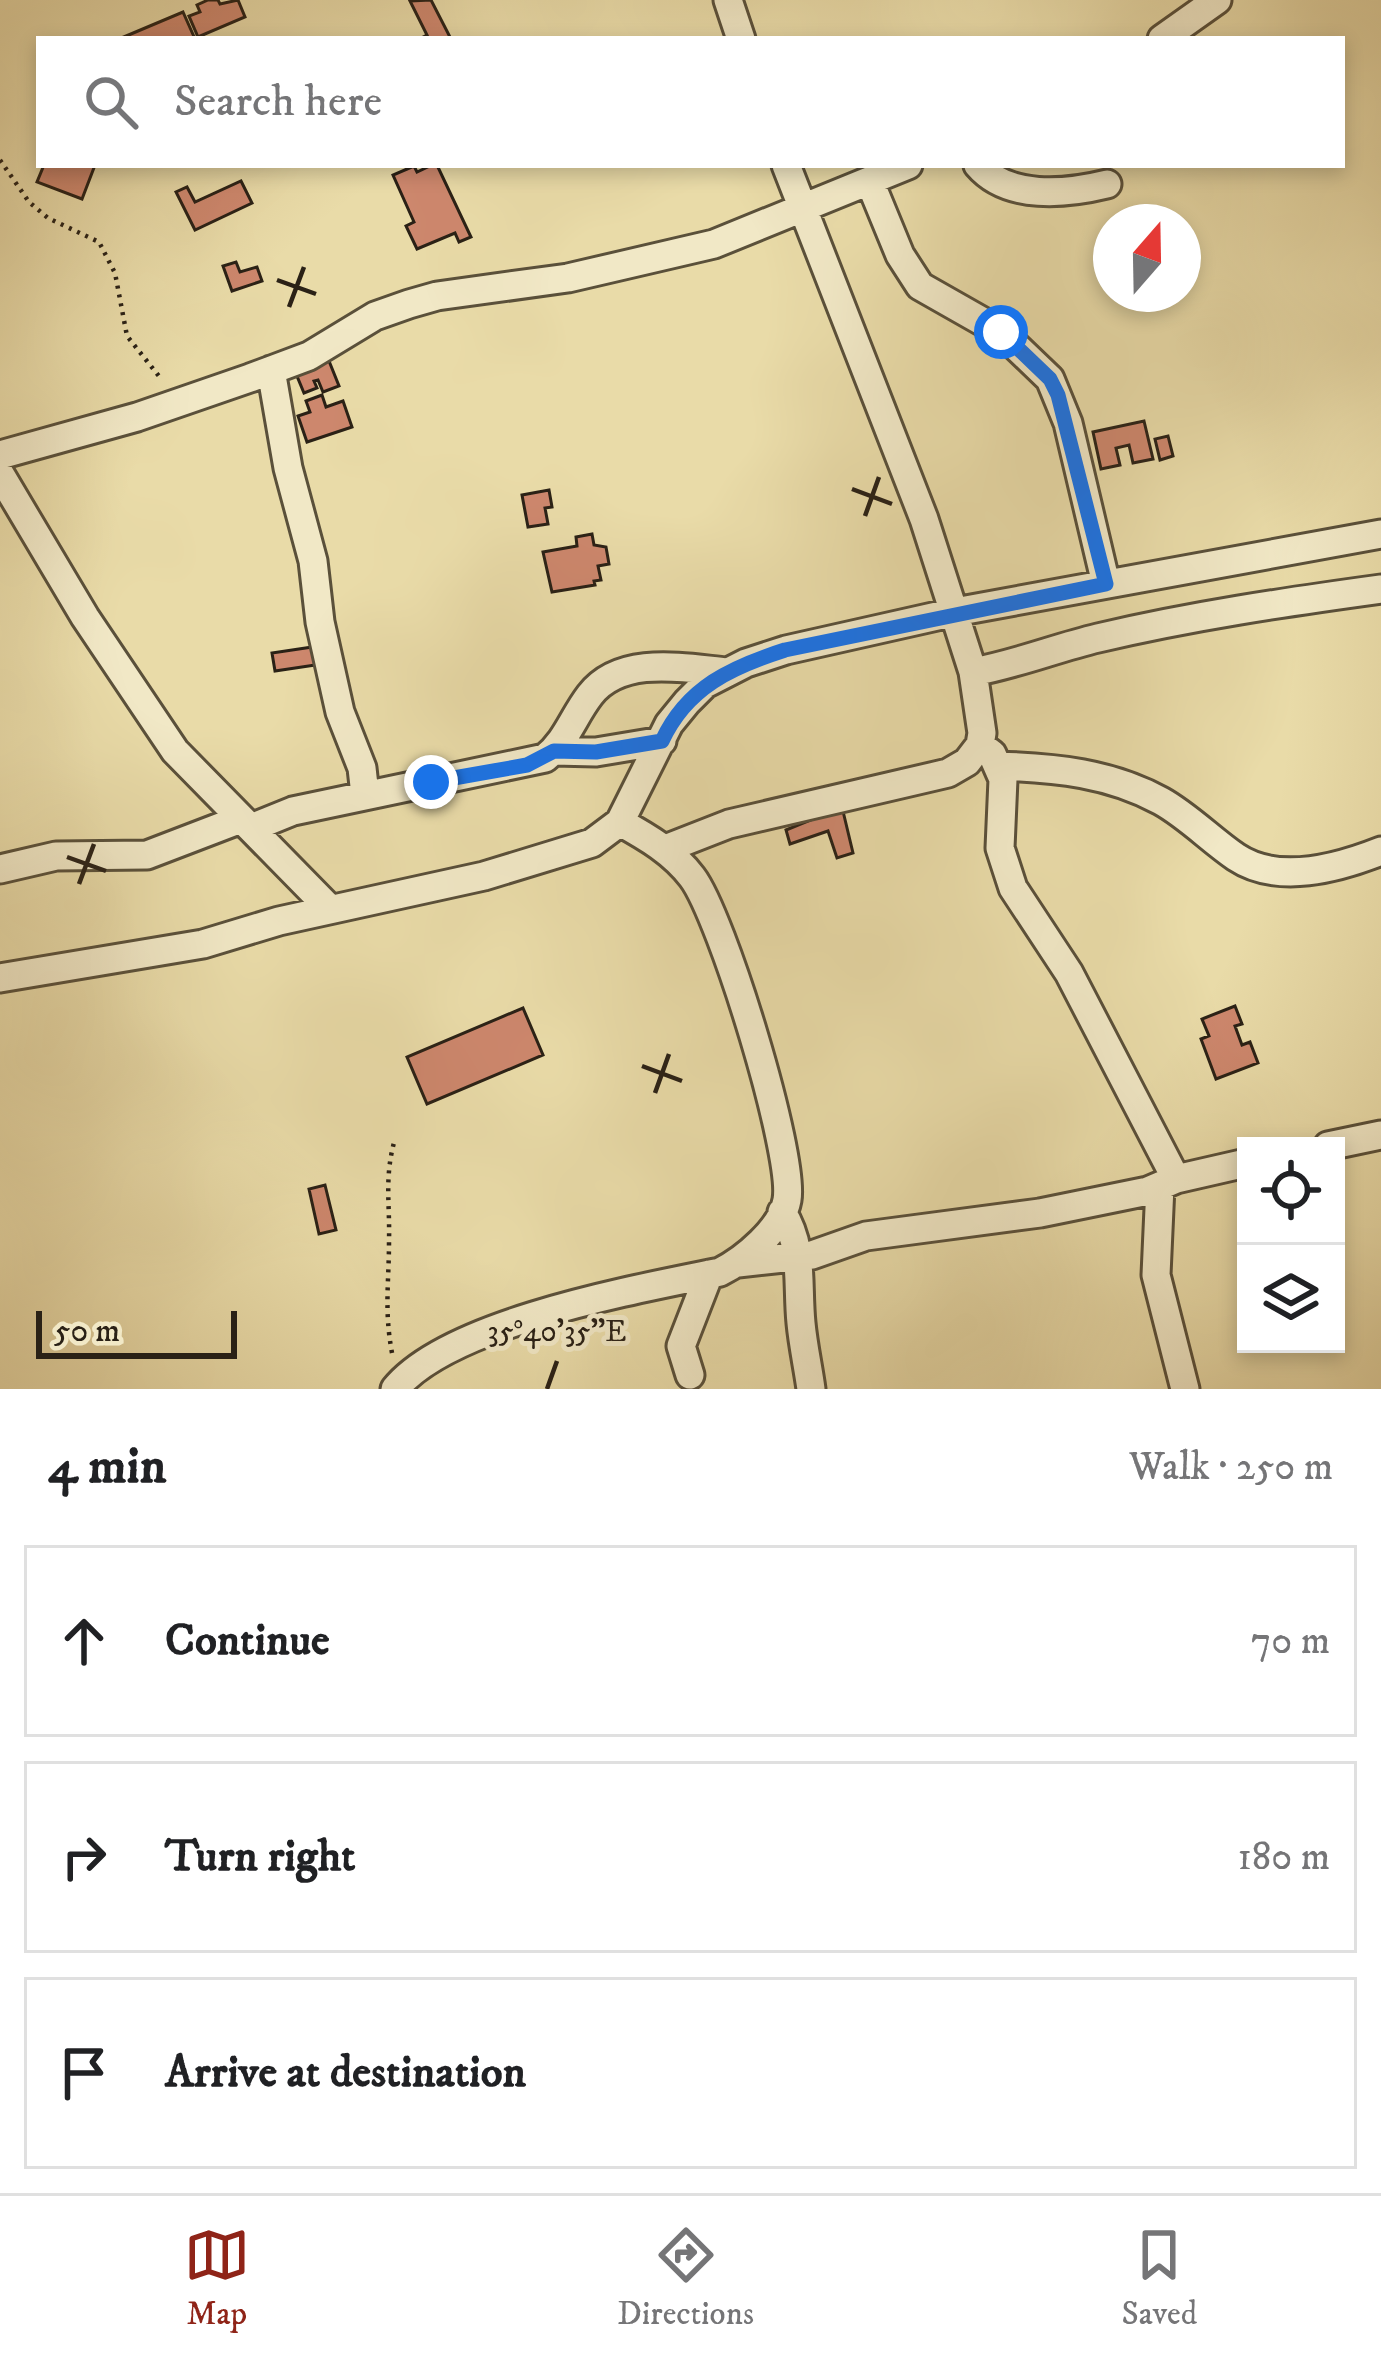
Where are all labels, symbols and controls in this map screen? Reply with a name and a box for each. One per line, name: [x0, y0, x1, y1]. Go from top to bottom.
search box: [36, 36, 1345, 168]
icon: search: [78, 69, 144, 135]
text: Search here: [174, 74, 382, 130]
north arrow: [1093, 204, 1201, 312]
route start: [974, 305, 1028, 359]
route end: [404, 755, 458, 809]
map controls: [1237, 1137, 1345, 1353]
button: locate: [1237, 1137, 1345, 1245]
button: layers: [1237, 1245, 1345, 1353]
scale bar: [36, 1305, 237, 1358]
text: 50 m: [54, 1311, 120, 1352]
text: 35°40'35"E: [487, 1314, 627, 1351]
text: 4 min: [48, 1435, 166, 1499]
text: Walk · 250 m: [1129, 1443, 1333, 1492]
icon: ahead: [51, 1608, 117, 1674]
text: Continue: [165, 1613, 330, 1669]
text: 70 m: [1251, 1617, 1330, 1666]
icon: right: [51, 1824, 117, 1890]
text: Turn right: [165, 1829, 355, 1885]
text: 180 m: [1238, 1833, 1330, 1882]
icon: arrive: [51, 2040, 117, 2106]
text: Arrive at destination: [165, 2045, 526, 2101]
tab: Map: [184, 2222, 250, 2335]
tab: Directions: [617, 2222, 754, 2335]
tab: Saved: [1121, 2222, 1197, 2335]

